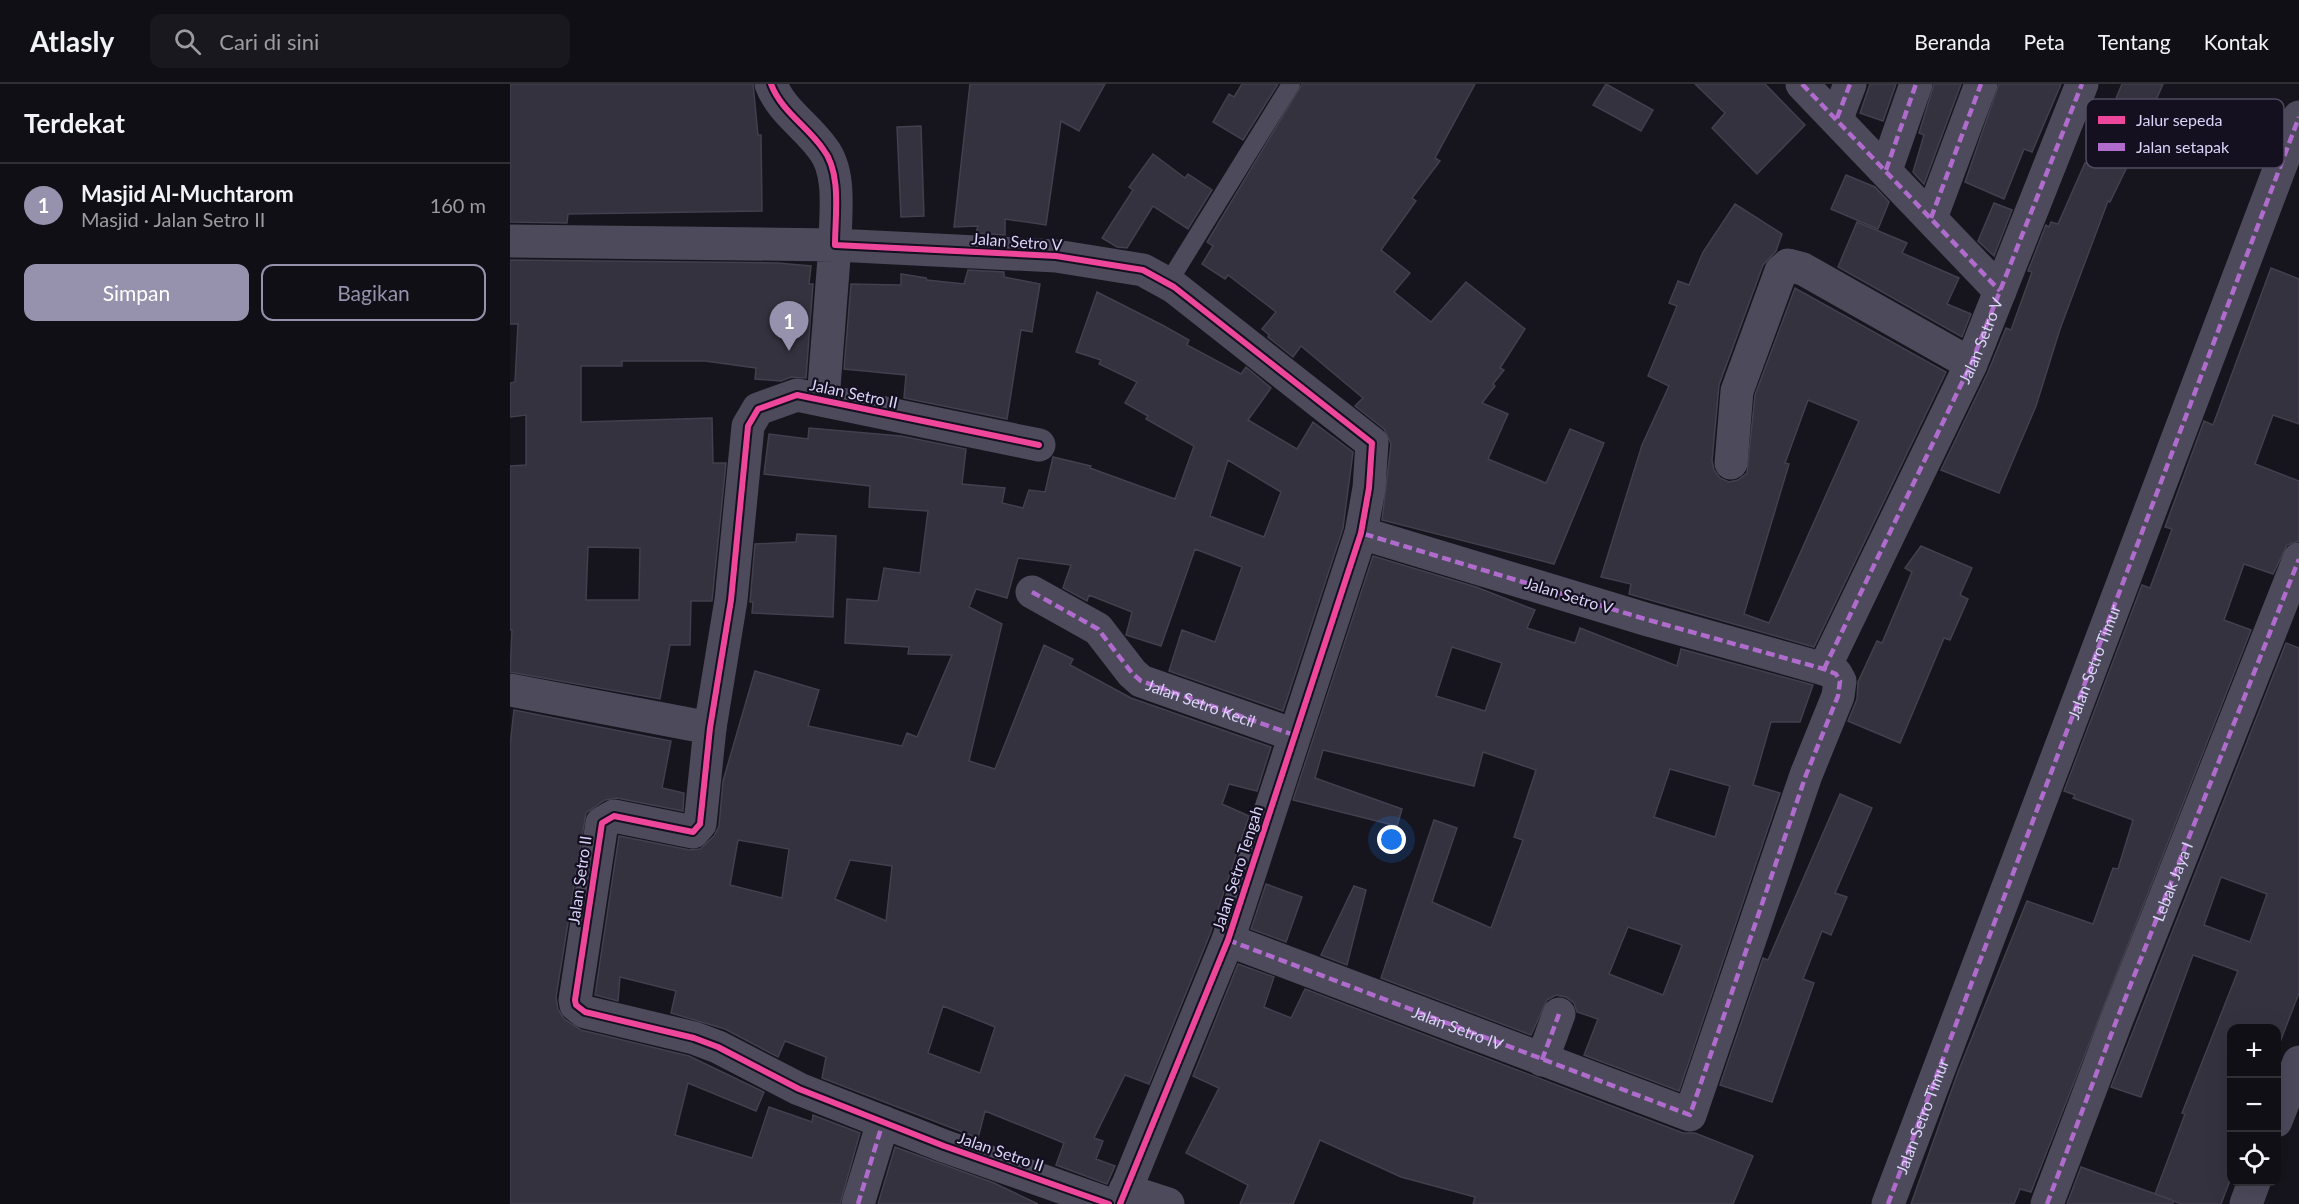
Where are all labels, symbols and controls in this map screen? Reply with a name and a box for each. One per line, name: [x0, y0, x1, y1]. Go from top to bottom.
search box: [150, 14, 570, 68]
text: Atlasly: [30, 24, 114, 58]
icon: search: [171, 25, 204, 58]
text: Cari di sini: [219, 28, 319, 55]
text: Beranda: [1914, 29, 1991, 54]
text: Peta: [2024, 29, 2065, 54]
text: Tentang: [2098, 29, 2171, 54]
text: Kontak: [2204, 29, 2269, 54]
legend: [2086, 99, 2284, 168]
text: Terdekat: [24, 107, 125, 139]
text: Jalur sepeda: [2136, 110, 2222, 129]
text: Jalan setapak: [2136, 137, 2230, 156]
text: Masjid Al-Muchtarom: [81, 180, 294, 207]
text: 1: [38, 193, 49, 217]
text: 160 m: [430, 193, 486, 217]
text: Masjid · Jalan Setro II: [81, 207, 265, 231]
street label: Jalan Setro V: [971, 228, 1063, 254]
button: Simpan: [24, 264, 249, 321]
button: Bagikan: [261, 264, 486, 321]
street label: Jalan Setro V: [1954, 294, 2006, 386]
pin: 1: [770, 302, 808, 351]
street label: Jalan Setro II: [808, 374, 900, 412]
street label: Jalan Setro V: [1523, 573, 1615, 617]
street label: Jalan Setro Timur: [2063, 601, 2124, 722]
street label: Jalan Setro Kecil: [1144, 674, 1258, 730]
street label: Jalan Setro Tengah: [1208, 803, 1266, 933]
your location: [1377, 825, 1406, 854]
street label: Jalan Setro II: [563, 834, 595, 926]
street label: Lebak Jaya I: [2147, 839, 2196, 924]
street label: Jalan Setro IV: [1410, 1001, 1506, 1053]
map controls: [2227, 1024, 2281, 1186]
button: +: [2227, 1024, 2281, 1078]
street label: Jalan Setro Timur: [1891, 1056, 1952, 1176]
button: −: [2227, 1078, 2281, 1132]
street label: Jalan Setro II: [956, 1127, 1046, 1175]
button: locate: [2227, 1132, 2281, 1186]

